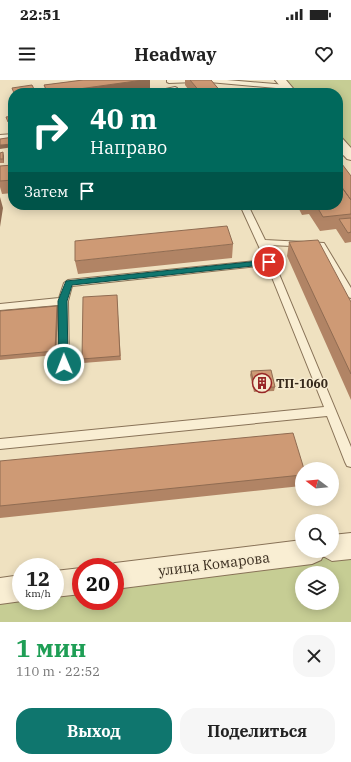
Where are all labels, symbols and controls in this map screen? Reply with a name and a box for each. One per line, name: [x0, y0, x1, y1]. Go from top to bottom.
text: 22:51: [20, 5, 61, 24]
icon: menu: [16, 43, 38, 65]
text: Headway: [134, 43, 217, 66]
icon: heart: [313, 43, 335, 65]
text: 40 m: [90, 100, 157, 137]
icon: right: [24, 104, 76, 156]
text: Направо: [90, 136, 167, 159]
icon: arrive: [76, 180, 98, 202]
text: Затем: [24, 182, 68, 201]
pin: [252, 245, 286, 279]
icon: arrive: [258, 251, 280, 273]
position arrow: [43, 343, 85, 385]
building icon: ТП-1060: [251, 372, 273, 394]
place label: ТП-1060: [276, 376, 328, 391]
north arrow: [295, 462, 339, 506]
map controls: [295, 462, 339, 610]
button: search: [295, 514, 339, 558]
street label: улица Комарова: [157, 548, 271, 580]
speed limit sign: 20: [72, 558, 124, 610]
text: 12: [26, 565, 50, 592]
button: layers: [295, 566, 339, 610]
text: km/h: [25, 587, 51, 600]
text: 1 мин: [16, 632, 86, 664]
button: close: [293, 635, 335, 677]
text: 110 m · 22:52: [16, 663, 100, 680]
button: Выход: [16, 708, 172, 754]
button: Поделиться: [180, 708, 335, 754]

